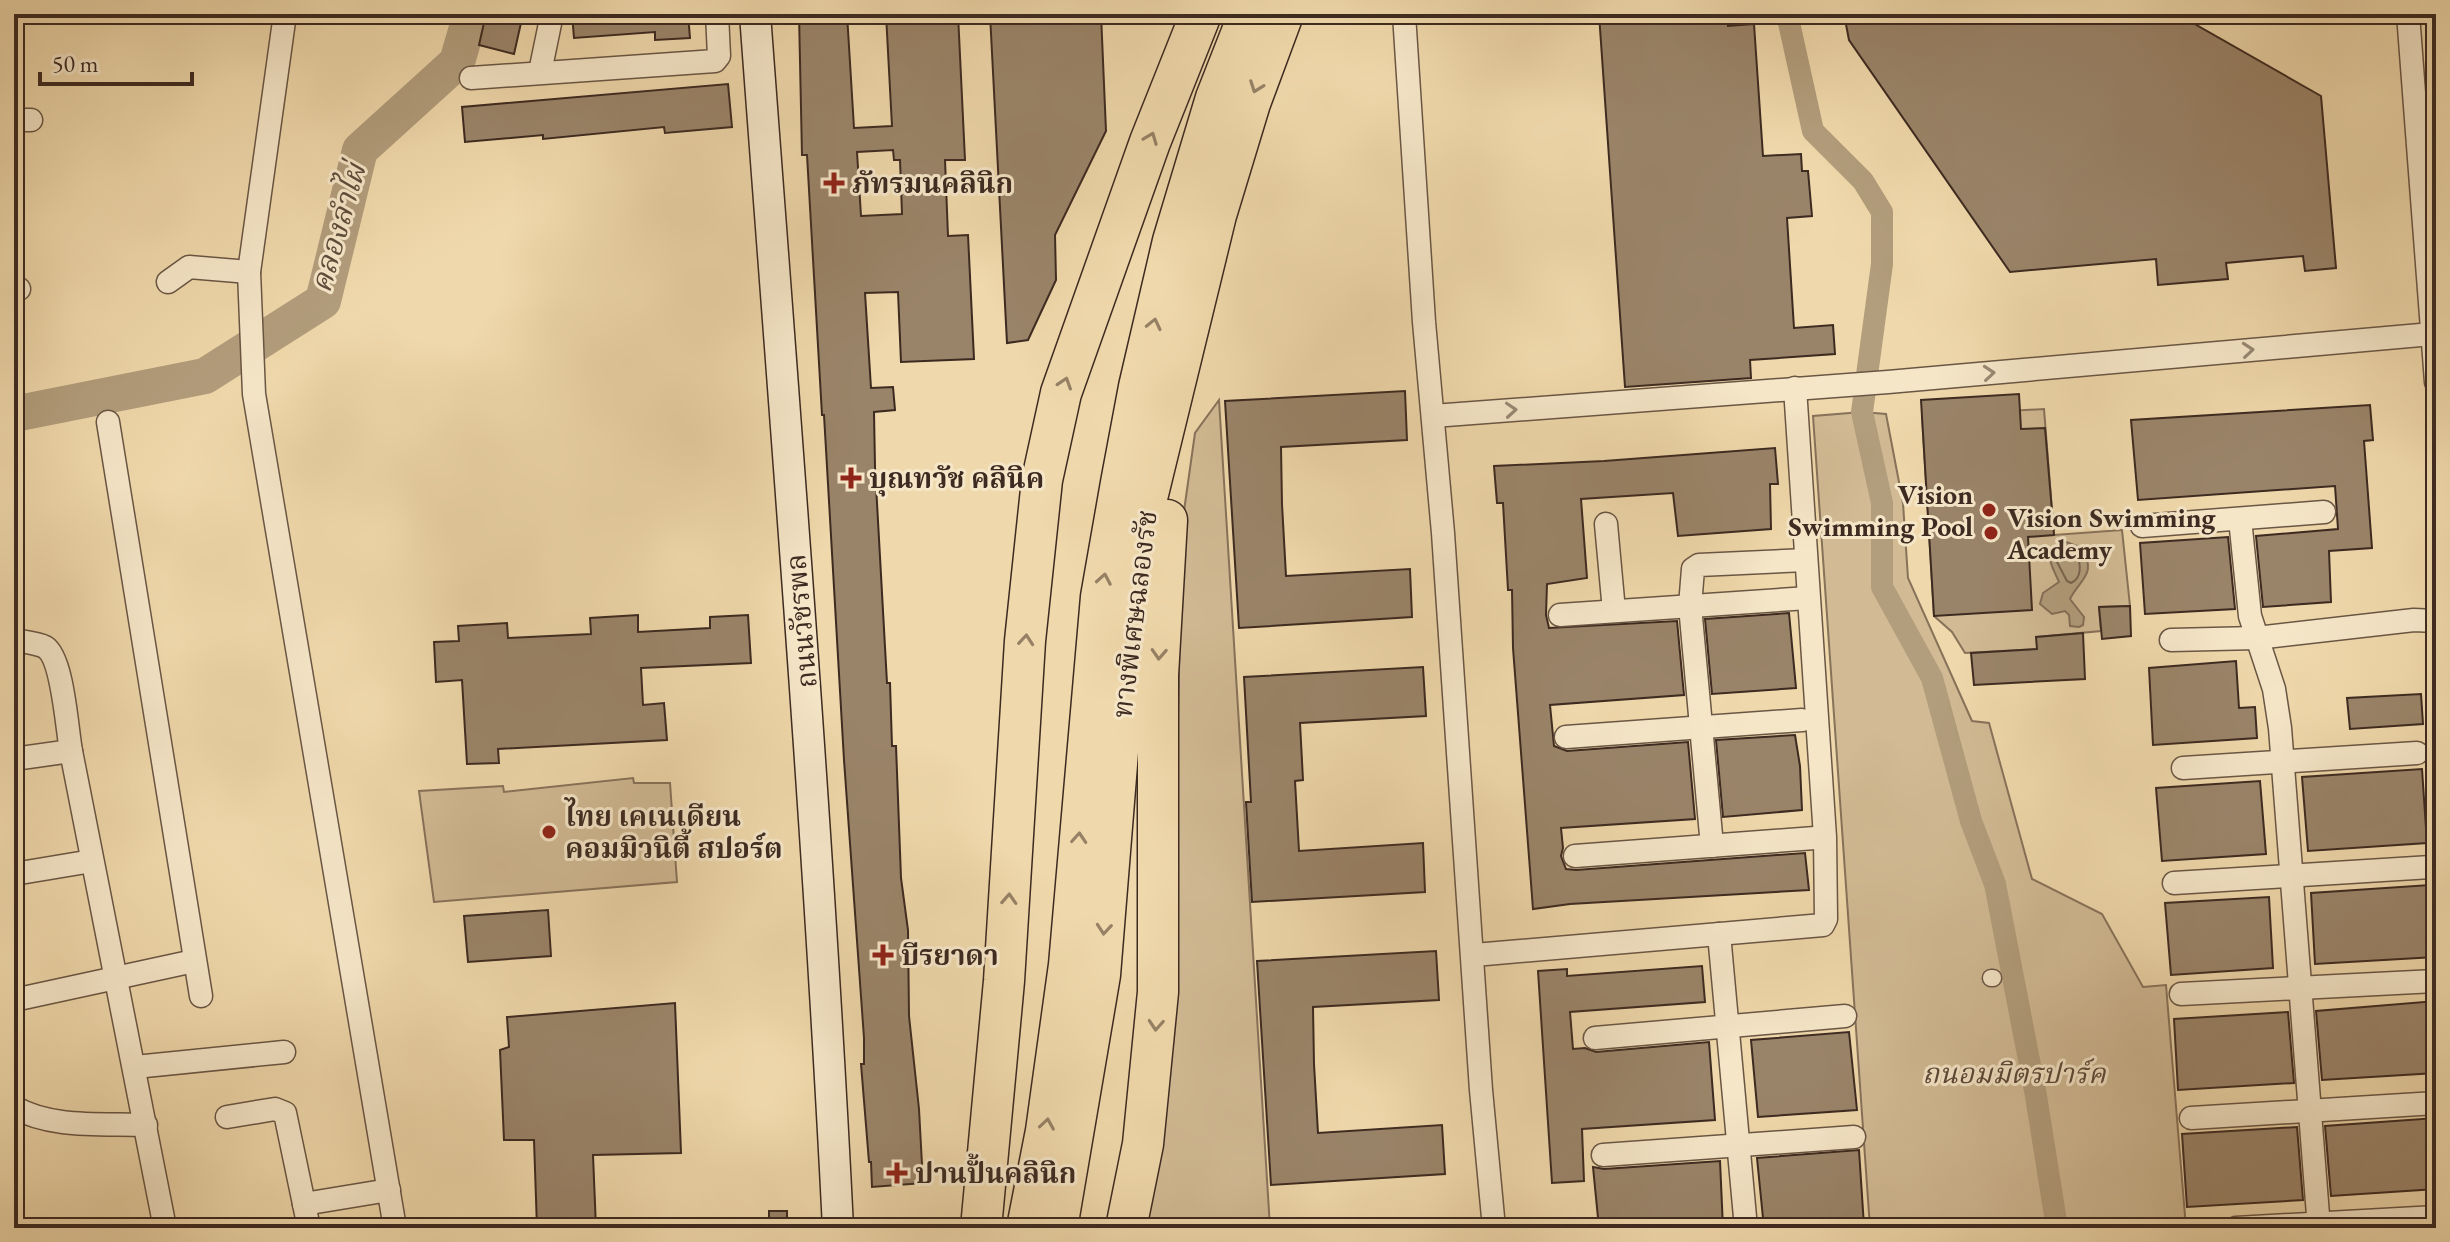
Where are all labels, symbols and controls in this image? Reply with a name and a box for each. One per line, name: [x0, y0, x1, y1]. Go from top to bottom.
scale bar: [40, 36, 192, 86]
text: 50 m: [52, 48, 99, 79]
one-way arrow: [1249, 79, 1266, 93]
one-way arrow: [1141, 132, 1158, 146]
water label: คลองลำไผ่: [300, 155, 376, 297]
place label: ภัทรมนคลินิก: [852, 165, 1013, 201]
marker: ภัทรมนคลินิก: [823, 172, 845, 194]
one-way arrow: [1144, 318, 1161, 331]
one-way arrow: [2242, 342, 2255, 359]
one-way arrow: [1983, 365, 1996, 382]
one-way arrow: [1055, 377, 1071, 391]
one-way arrow: [1505, 402, 1518, 419]
place label: บุณทวัช คลินิค: [869, 460, 1044, 497]
marker: บุณทวัช คลินิค: [840, 467, 862, 489]
place label: Vision Swimming Pool: [1788, 476, 1973, 544]
place label: Vision Swimming Academy: [2006, 499, 2217, 567]
marker: Vision Swimming Pool: [1980, 501, 1998, 519]
street label: ทางพิเศษฉลองรัช: [1103, 508, 1165, 720]
marker: Vision Swimming Academy: [1982, 524, 2000, 542]
street label: ถนนวัชรพล: [777, 552, 825, 690]
one-way arrow: [1094, 572, 1111, 586]
one-way arrow: [1017, 633, 1034, 646]
one-way arrow: [1151, 648, 1168, 661]
place label: ไทย เคเนเดียน คอมมิวนิตี้ สปอร์ต: [564, 797, 783, 866]
marker: ไทย เคเนเดียน คอมมิวนิตี้ สปอร์ต: [540, 823, 558, 841]
one-way arrow: [1070, 831, 1087, 844]
one-way arrow: [1000, 892, 1017, 905]
one-way arrow: [1095, 923, 1112, 936]
place label: บีรยาดา: [901, 937, 999, 973]
marker: บีรยาดา: [872, 944, 894, 966]
one-way arrow: [1148, 1019, 1165, 1032]
park label: ถนอมมิตรปาร์ค: [1922, 1055, 2107, 1091]
one-way arrow: [1038, 1117, 1055, 1131]
place label: ปานปั้นคลินิก: [915, 1153, 1076, 1191]
marker: ปานปั้นคลินิก: [886, 1162, 908, 1184]

